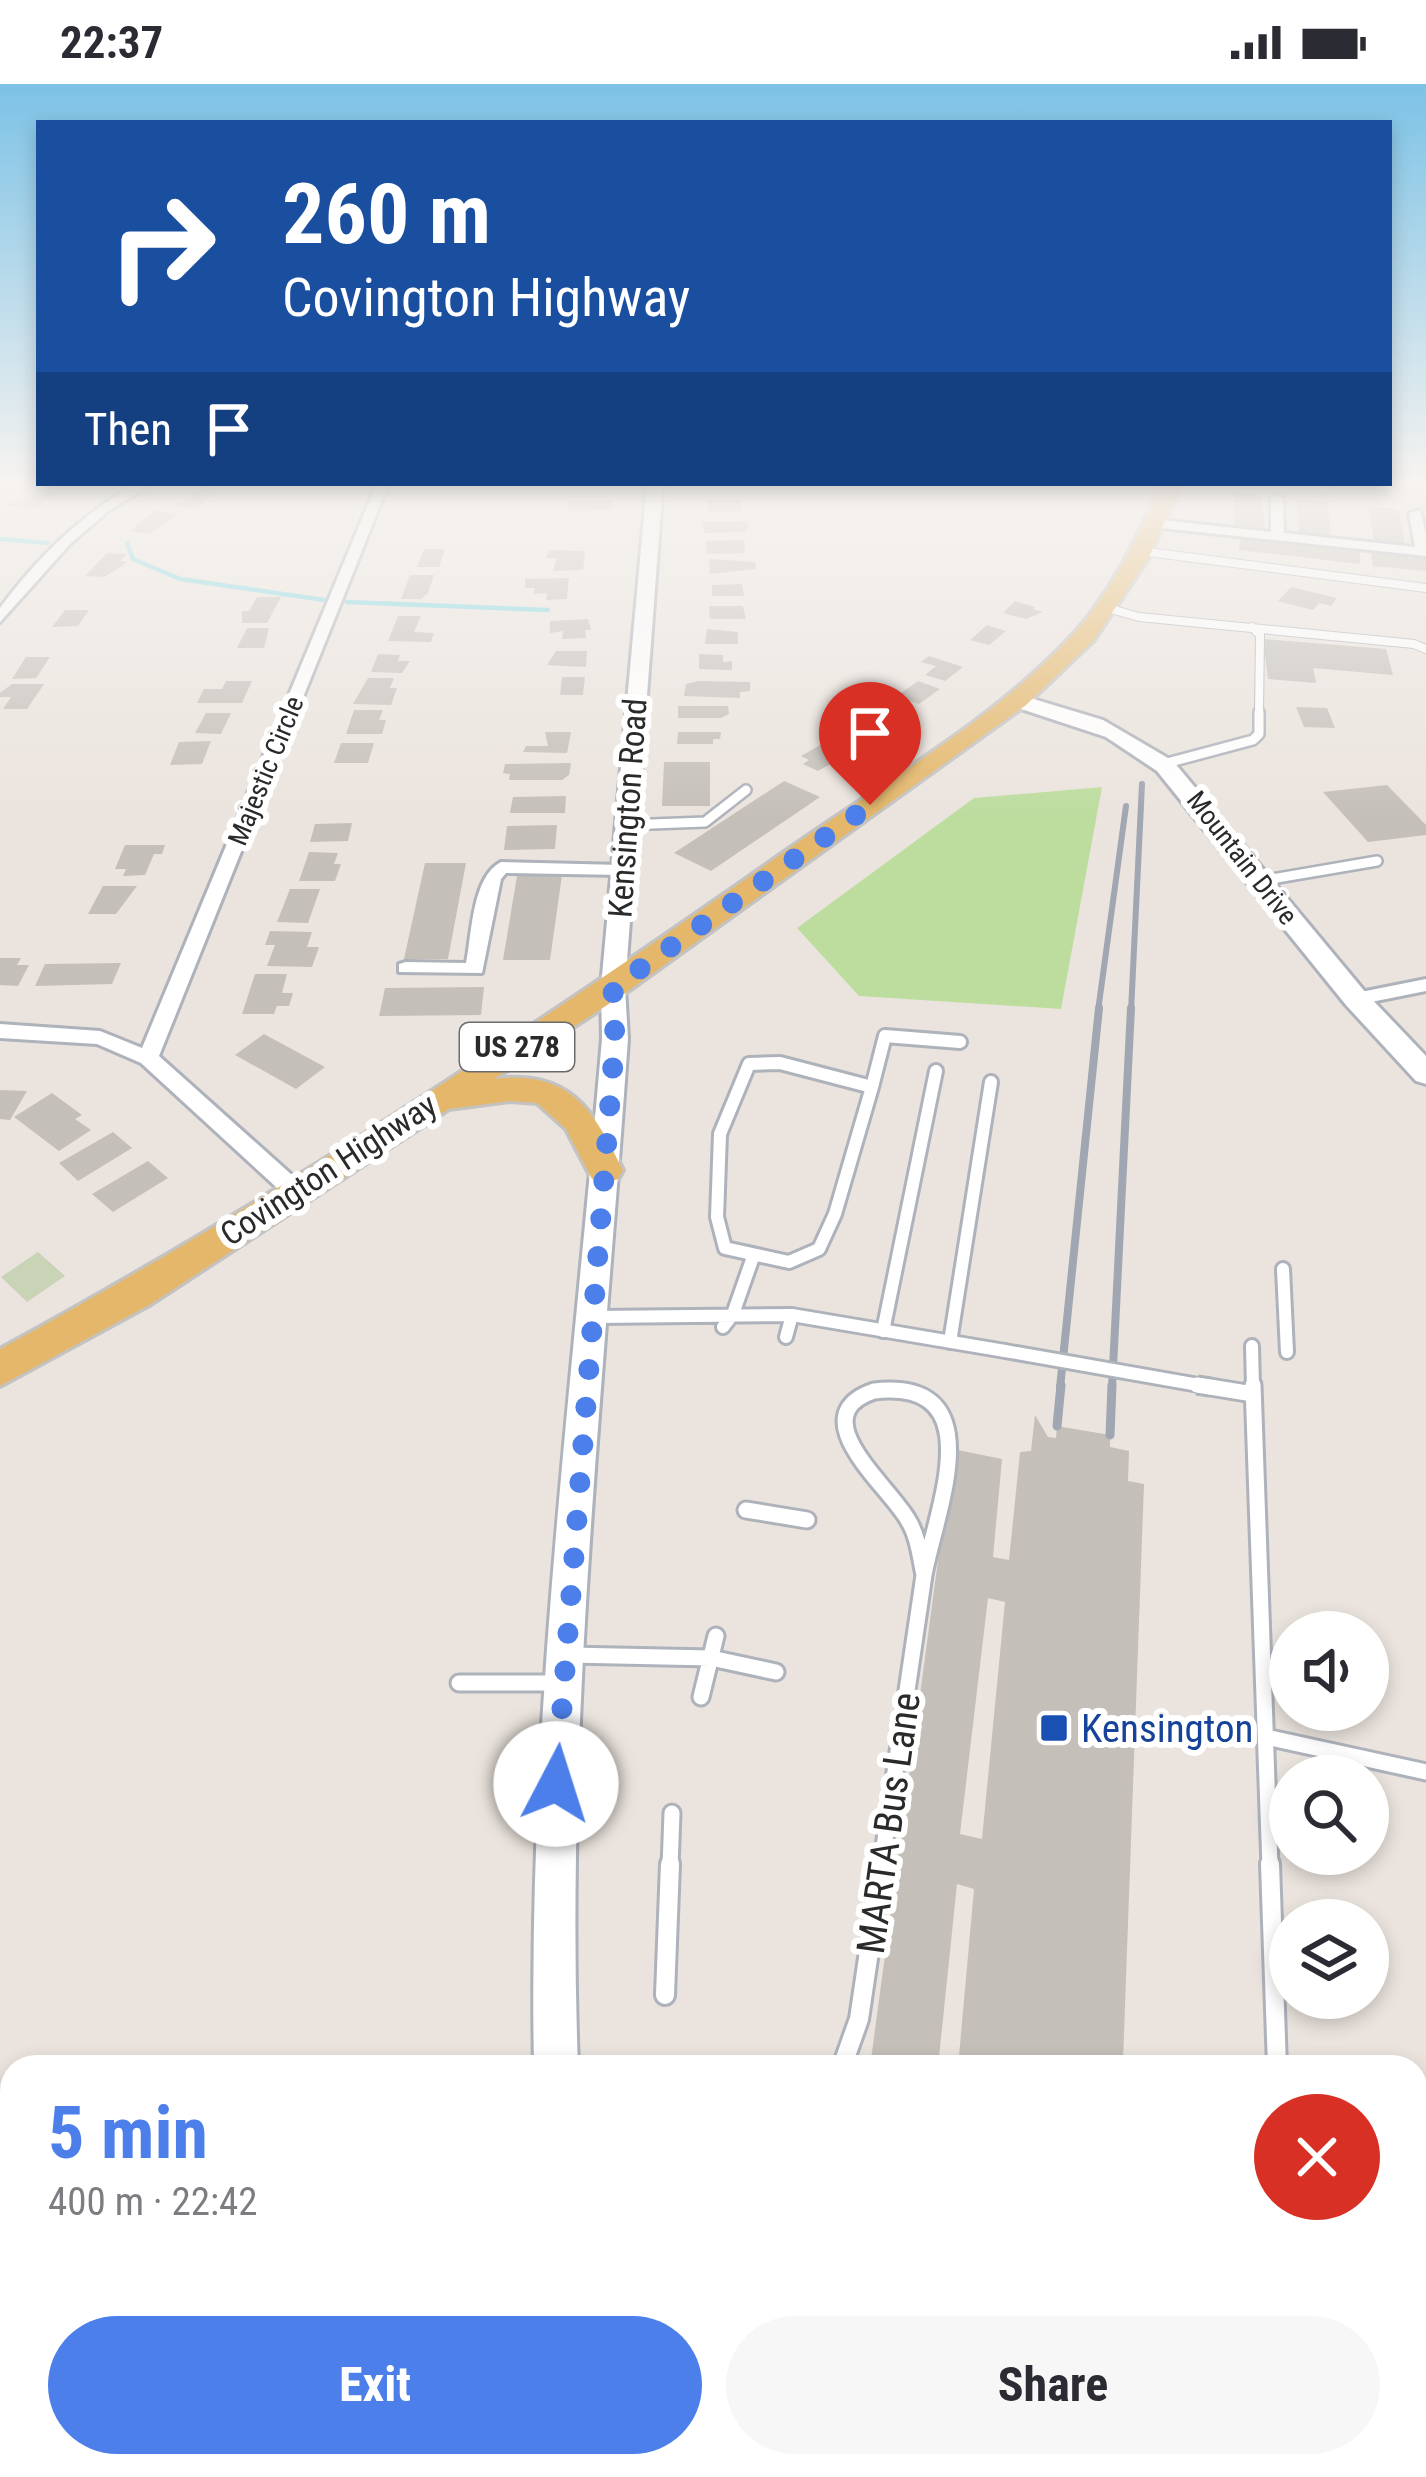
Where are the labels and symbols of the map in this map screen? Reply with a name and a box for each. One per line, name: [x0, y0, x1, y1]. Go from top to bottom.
pin: [819, 682, 921, 805]
street label: Majestic Circle: [222, 692, 310, 850]
street label: Kensington Road: [600, 697, 655, 919]
street label: Mountain Drive: [1180, 785, 1304, 931]
road number: US 278: [460, 1023, 574, 1071]
street label: Covington Highway: [213, 1085, 444, 1254]
street label: MARTA Bus Lane: [848, 1690, 930, 1957]
place label: Kensington: [1081, 1706, 1253, 1752]
marker: Kensington: [1038, 1712, 1070, 1744]
position arrow: [493, 1721, 619, 1847]

